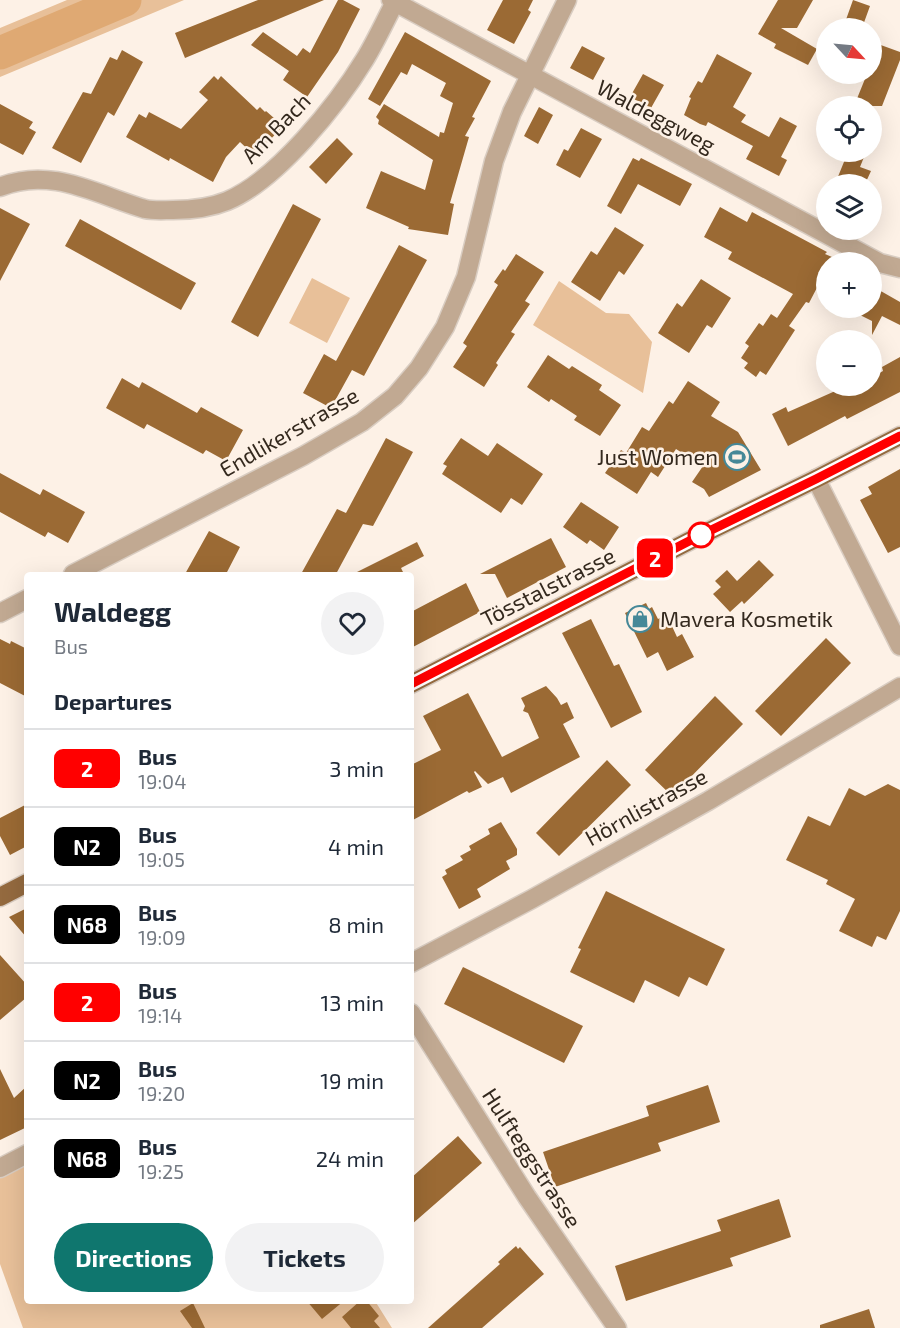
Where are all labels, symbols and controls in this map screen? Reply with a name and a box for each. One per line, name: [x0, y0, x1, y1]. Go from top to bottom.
north arrow: [816, 18, 882, 84]
map controls: [816, 18, 882, 396]
street label: Waldeggweg: [593, 73, 720, 157]
street label: Am Bach: [236, 87, 315, 168]
button: locate: [816, 96, 882, 162]
button: layers: [816, 174, 882, 240]
button: +: [816, 252, 882, 318]
button: −: [816, 330, 882, 396]
street label: Endlikerstrasse: [215, 381, 362, 481]
sports icon: Just Women: [722, 442, 752, 472]
place label: Just Women: [597, 443, 718, 469]
unlabelled marker: [688, 522, 714, 548]
line badge: 2: [636, 538, 674, 578]
street label: Tösstalstrasse: [476, 541, 619, 631]
text: 2: [649, 546, 661, 571]
button: heart: [321, 592, 384, 655]
text: Waldegg: [54, 594, 171, 628]
shop icon: Mavera Kosmetik: [625, 604, 655, 634]
place label: Mavera Kosmetik: [660, 605, 833, 631]
text: Bus: [54, 634, 88, 658]
text: Departures: [54, 688, 172, 714]
text: Bus: [138, 743, 177, 769]
text: 3 min: [329, 755, 384, 781]
text: 2: [81, 756, 93, 781]
street label: Hörnlistrasse: [580, 762, 711, 850]
text: 19:04: [138, 769, 186, 793]
text: Bus: [138, 821, 177, 847]
text: 4 min: [328, 833, 384, 859]
text: N2: [73, 834, 101, 859]
text: 19:05: [138, 847, 185, 871]
text: Bus: [138, 899, 177, 925]
text: 8 min: [328, 911, 384, 937]
text: N68: [67, 912, 107, 937]
text: 19:09: [138, 925, 186, 949]
text: Bus: [138, 977, 177, 1003]
text: 13 min: [321, 989, 384, 1015]
text: 2: [81, 990, 93, 1015]
text: 19:14: [138, 1003, 182, 1027]
text: Bus: [138, 1055, 177, 1081]
text: 19 min: [320, 1067, 384, 1093]
text: N2: [73, 1068, 101, 1093]
text: 19:20: [138, 1081, 185, 1105]
street label: Hulfteggstrasse: [478, 1083, 588, 1232]
text: Bus: [138, 1133, 177, 1159]
text: 24 min: [316, 1145, 384, 1171]
text: N68: [67, 1146, 107, 1171]
text: 19:25: [138, 1159, 184, 1183]
button: Directions: [54, 1223, 213, 1292]
button: Tickets: [225, 1223, 384, 1292]

